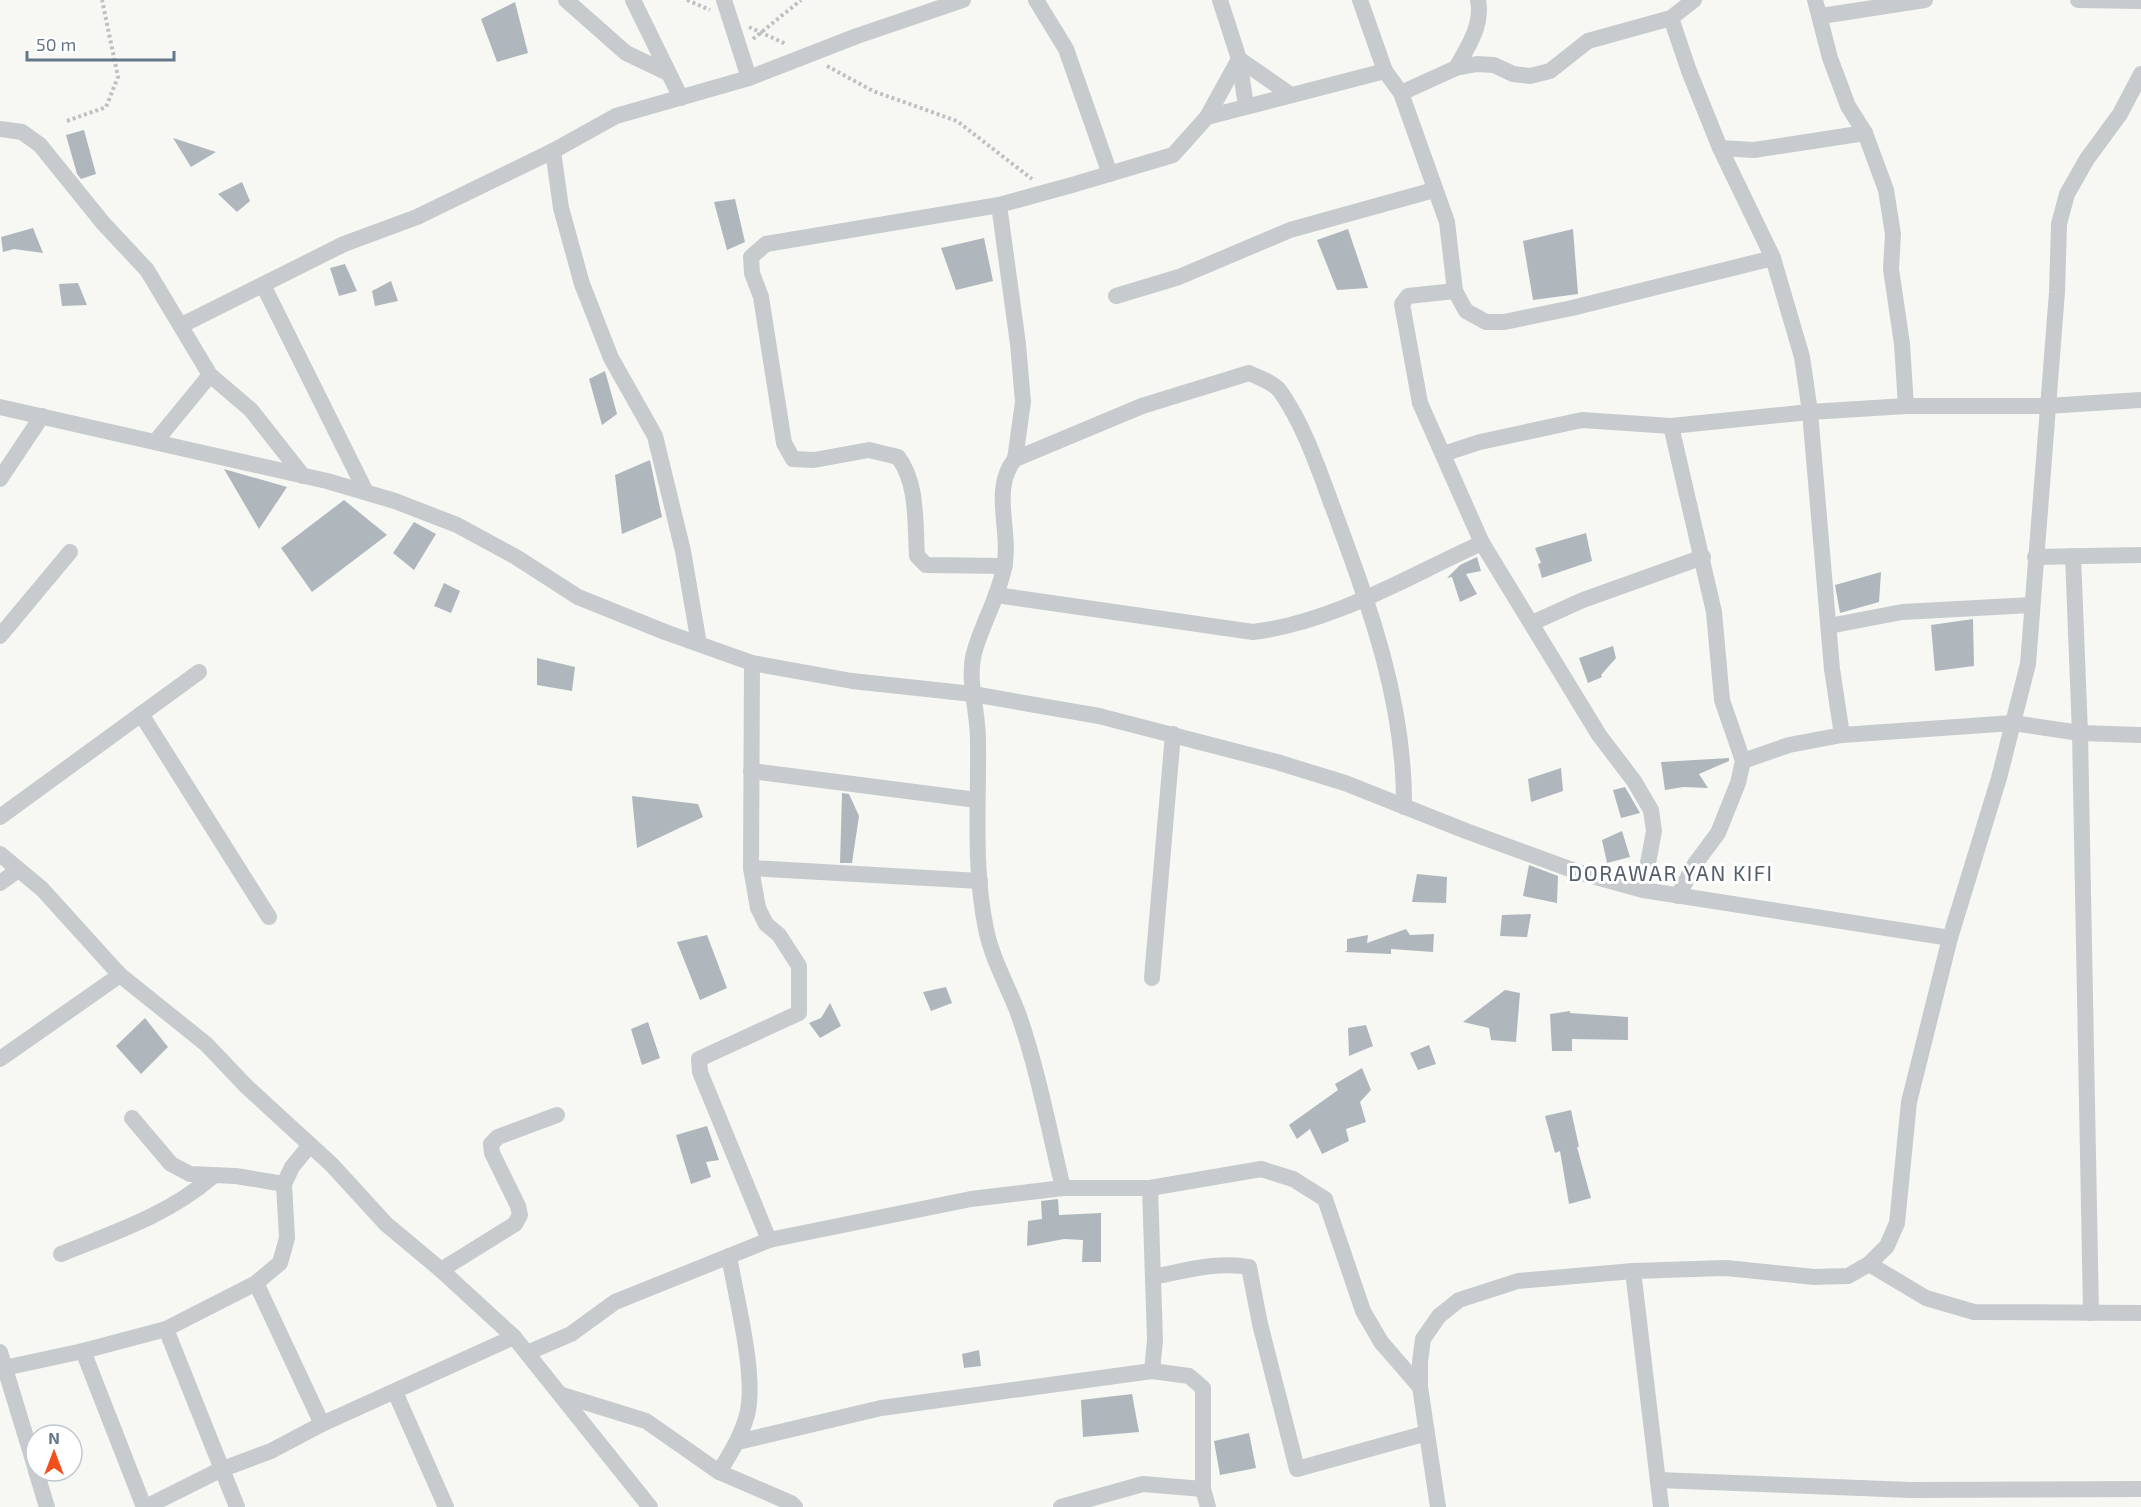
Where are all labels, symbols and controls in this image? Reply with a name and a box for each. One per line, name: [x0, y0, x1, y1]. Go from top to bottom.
scale bar: [27, 24, 174, 62]
text: 50 m: [36, 33, 76, 55]
district label: DORAWAR YAN KIFI: [1568, 860, 1774, 885]
north arrow: [24, 1423, 84, 1483]
text: N: [48, 1428, 60, 1447]

